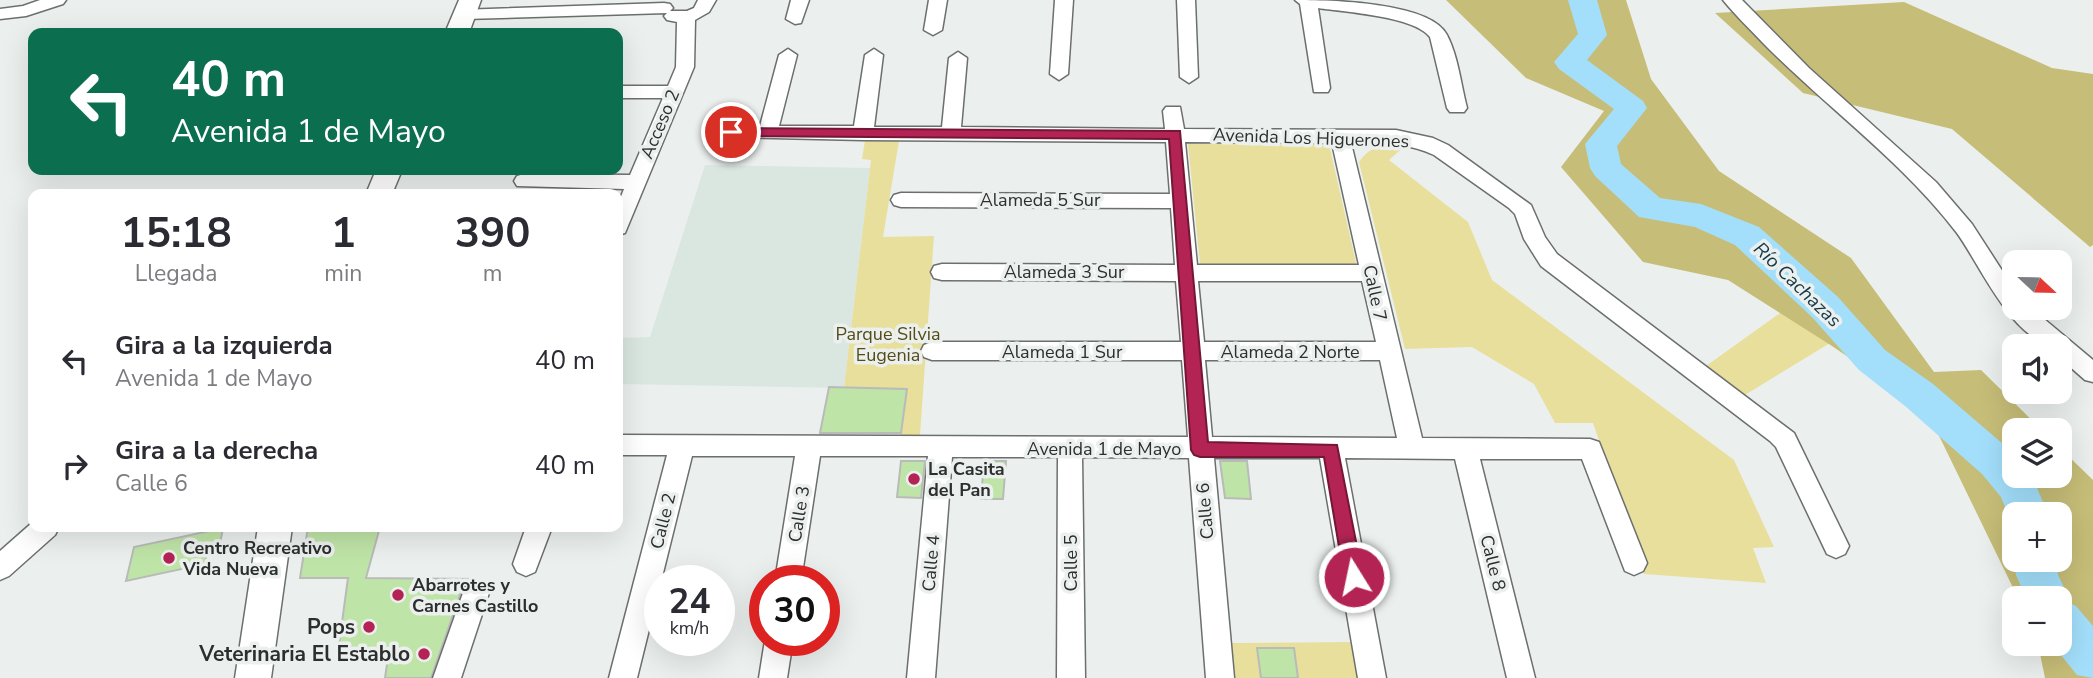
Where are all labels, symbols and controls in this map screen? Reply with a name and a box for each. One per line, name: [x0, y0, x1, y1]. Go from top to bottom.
text: 40 m: [171, 46, 286, 113]
icon: left: [56, 56, 147, 147]
street label: Acceso 2: [635, 86, 685, 162]
pin: [701, 102, 761, 162]
text: Avenida 1 de Mayo: [171, 110, 446, 153]
icon: arrive: [712, 113, 750, 151]
street label: Avenida Los Higuerones: [1212, 123, 1410, 153]
street label: Alameda 5 Sur: [980, 188, 1101, 212]
text: 15:18: [121, 205, 232, 262]
text: 1: [331, 205, 356, 262]
text: 390: [455, 205, 530, 262]
water label: Río Cachazas: [1748, 236, 1847, 333]
north arrow: [2002, 250, 2072, 320]
map controls: [2002, 250, 2072, 656]
text: Llegada: [135, 258, 217, 289]
text: min: [324, 258, 362, 289]
text: m: [483, 258, 503, 289]
street label: Alameda 3 Sur: [1004, 260, 1125, 284]
street label: Calle 7: [1357, 263, 1393, 323]
park label: Parque Silvia Eugenia: [836, 322, 940, 367]
text: Gira a la izquierda: [115, 328, 333, 363]
button: sound: [2002, 334, 2072, 404]
street label: Alameda 1 Sur: [1002, 340, 1123, 364]
street label: Alameda 2 Norte: [1220, 340, 1360, 364]
icon: left: [56, 342, 94, 380]
text: 40 m: [535, 343, 595, 378]
text: Avenida 1 de Mayo: [115, 363, 312, 394]
button: layers: [2002, 418, 2072, 488]
text: Gira a la derecha: [115, 433, 318, 468]
street label: Avenida 1 de Mayo: [1027, 437, 1181, 461]
icon: right: [56, 447, 94, 485]
text: 40 m: [535, 448, 595, 483]
place label: La Casita del Pan: [928, 457, 1005, 502]
text: Calle 6: [115, 468, 188, 499]
marker: La Casita del Pan: [906, 471, 922, 487]
street label: Calle 6: [1191, 482, 1219, 540]
street label: Calle 3: [783, 484, 815, 544]
street label: Calle 2: [644, 490, 682, 552]
button: +: [2002, 502, 2072, 572]
street label: Calle 8: [1474, 532, 1512, 594]
street label: Calle 4: [917, 533, 945, 592]
street label: Calle 5: [1059, 535, 1083, 591]
place label: Centro Recreativo Vida Nueva: [182, 536, 332, 581]
position arrow: [1317, 540, 1391, 614]
marker: Centro Recreativo Vida Nueva: [161, 550, 177, 566]
speed limit sign: 30: [749, 565, 840, 656]
place label: Abarrotes y Carnes Castillo: [412, 573, 538, 618]
text: 24: [668, 578, 711, 625]
button: −: [2002, 586, 2072, 656]
marker: Abarrotes y Carnes Castillo: [390, 587, 406, 603]
place label: Pops: [307, 613, 355, 641]
text: km/h: [670, 616, 709, 640]
marker: Pops: [361, 619, 377, 635]
place label: Veterinaria El Establo: [198, 640, 410, 668]
marker: Veterinaria El Establo: [416, 646, 432, 662]

